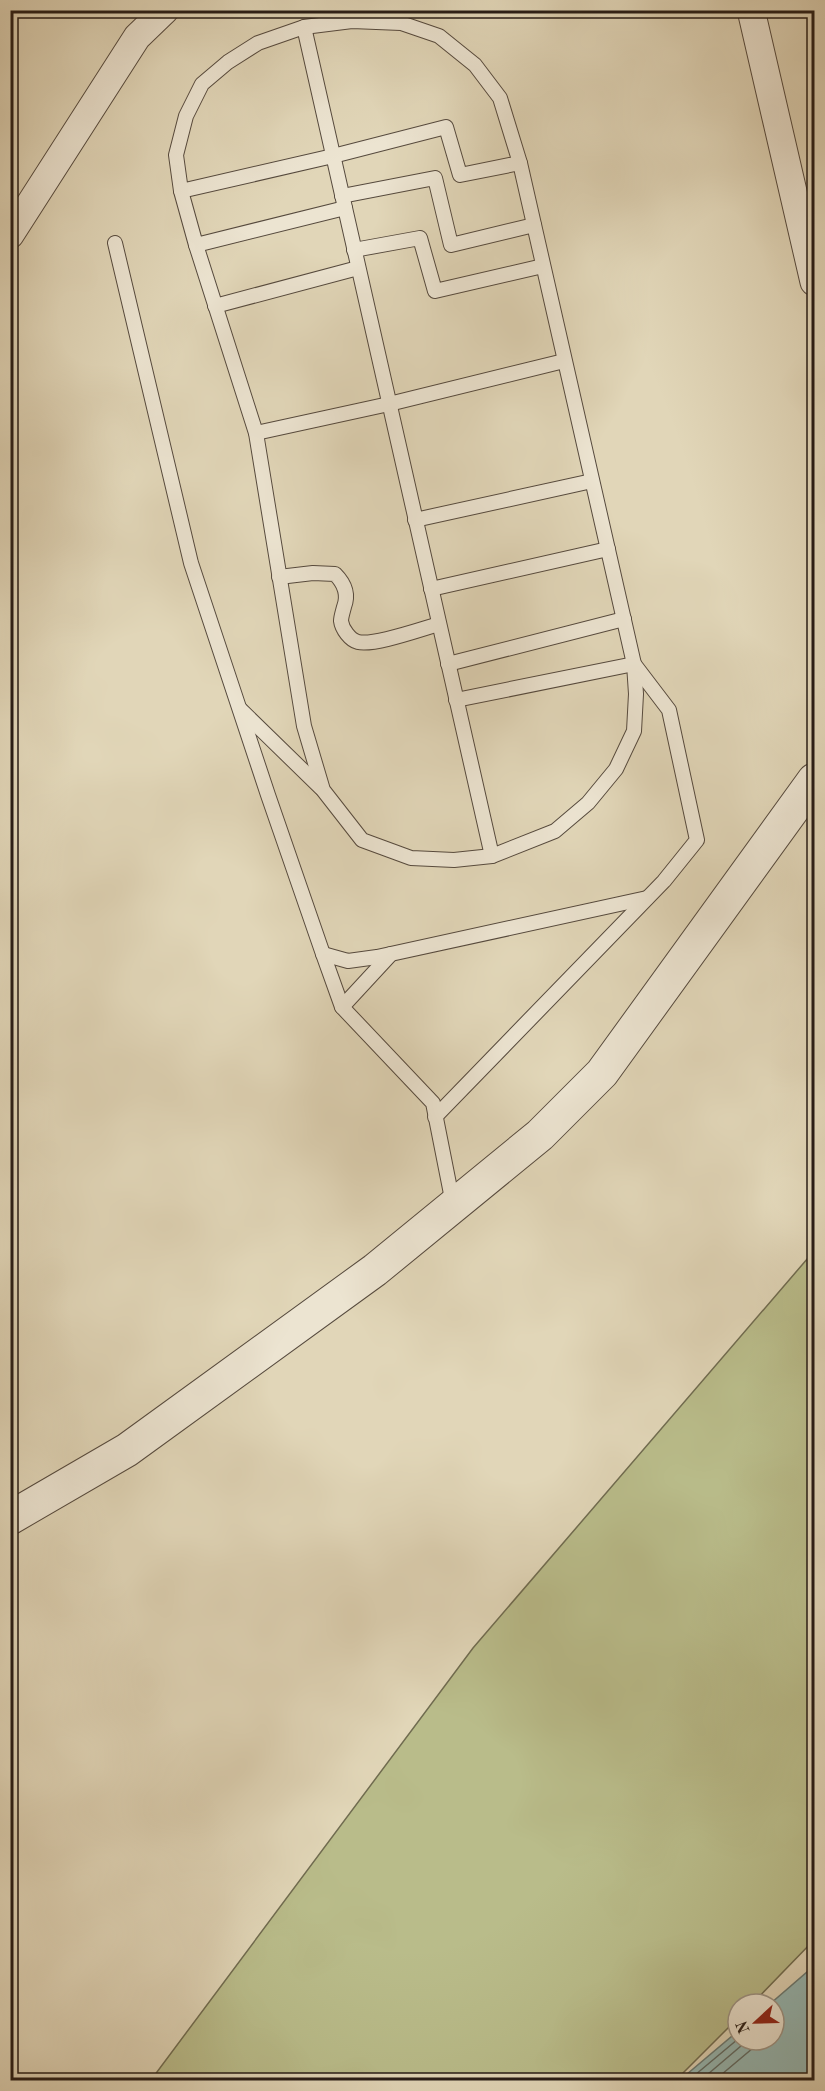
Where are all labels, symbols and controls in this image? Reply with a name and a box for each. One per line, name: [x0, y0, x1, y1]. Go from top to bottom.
north arrow: [726, 1992, 786, 2052]
text: N: [734, 2017, 754, 2036]

